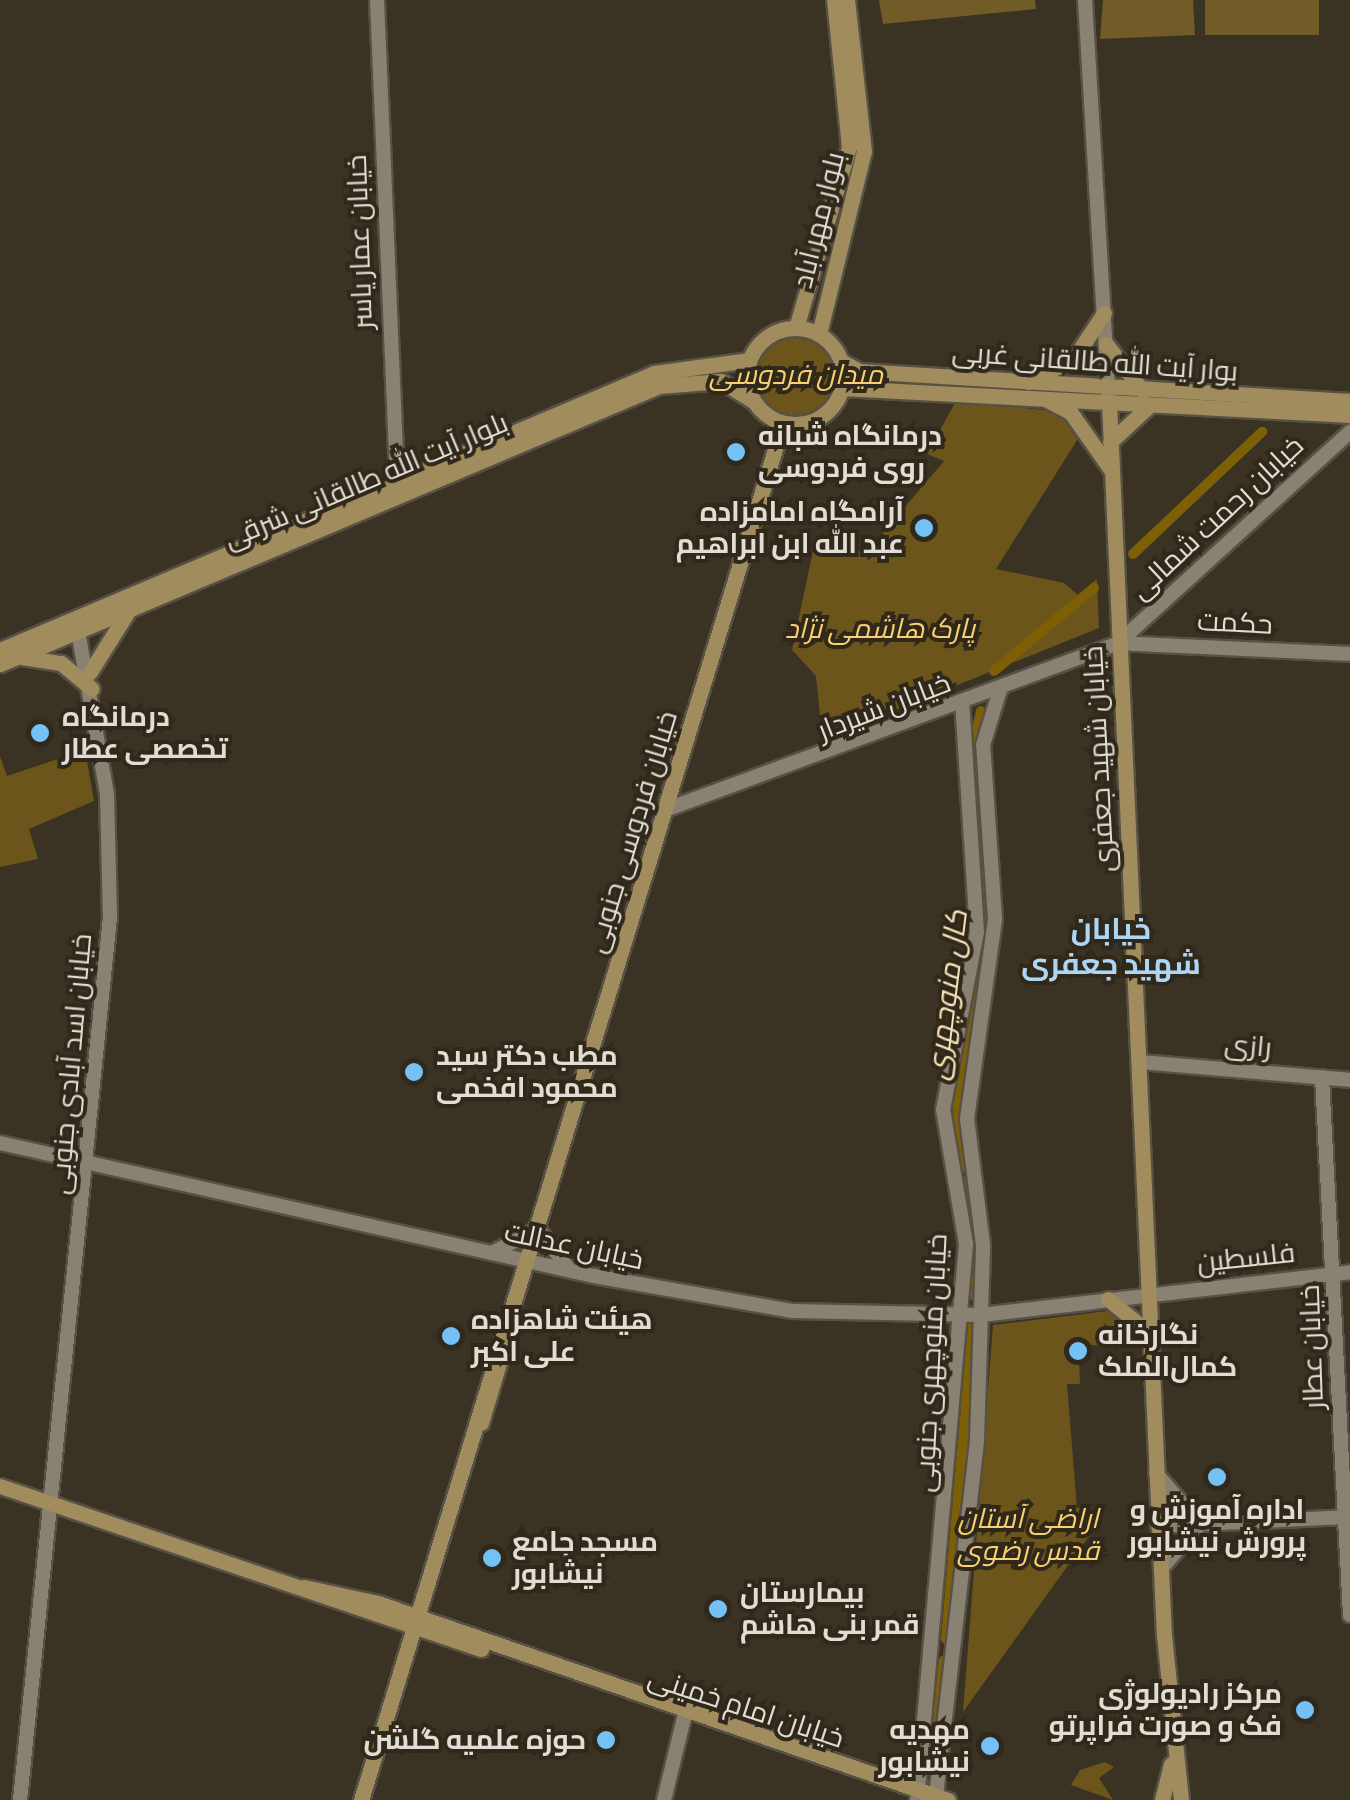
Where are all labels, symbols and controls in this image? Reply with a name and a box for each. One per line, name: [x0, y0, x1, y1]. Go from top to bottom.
street label: بلوار مهر آباد: [786, 148, 852, 292]
street label: خیابان عمار یاسر: [340, 154, 380, 330]
street label: بوار آیت الله طالقانی غربی: [951, 335, 1239, 389]
park label: میدان فردوسی: [709, 358, 883, 392]
street label: بلوار آیت الله طالقانی شرقی: [219, 406, 513, 556]
place label: درمانگاه شبانه روی فردوسی: [758, 419, 942, 485]
street label: خیابان رحمت شمالی: [1123, 429, 1311, 607]
marker: درمانگاه شبانه روی فردوسی: [723, 439, 749, 465]
place label: آرامگاه امامزاده عبد الله ابن ابراهیم: [676, 495, 904, 561]
marker: آرامگاه امامزاده عبد الله ابن ابراهیم: [913, 517, 935, 539]
street label: حکمت: [1196, 604, 1274, 642]
park label: پارک هاشمی نژاد: [785, 612, 975, 646]
street label: خیابان شهید جعفری: [1076, 645, 1122, 873]
street label: خیابان شیردار: [813, 666, 955, 748]
place label: درمانگاه تخصصی عطار: [62, 700, 228, 766]
street label: خیابان فردوسی جنوبی: [579, 707, 685, 957]
marker: درمانگاه تخصصی عطار: [27, 720, 53, 746]
water label: کال منوچهری: [919, 908, 975, 1082]
district label: خیابان شهید جعفری: [1021, 911, 1201, 982]
street label: خیابان اسد آبادی جنوبی: [43, 932, 99, 1196]
street label: رازی: [1223, 1027, 1273, 1065]
place label: مطب دکتر سید محمود افخمی: [436, 1039, 618, 1105]
marker: مطب دکتر سید محمود افخمی: [401, 1059, 427, 1085]
street label: خیابان عدالت: [501, 1215, 647, 1277]
street label: خیابان منوچهری جنوبی: [907, 1233, 955, 1493]
street label: فلسطین: [1195, 1236, 1297, 1280]
street label: خیابان عطار: [1293, 1284, 1331, 1410]
place label: هیئت شاهزاده علی اکبر: [471, 1303, 653, 1369]
place label: نگارخانه کمال‌الملک: [1098, 1318, 1237, 1384]
marker: هیئت شاهزاده علی اکبر: [440, 1325, 462, 1347]
marker: نگارخانه کمال‌الملک: [1067, 1340, 1089, 1362]
marker: اداره آموزش و پرورش نیشابور: [1206, 1466, 1228, 1488]
place label: اداره آموزش و پرورش نیشابور: [1128, 1493, 1306, 1559]
park label: اراضی آستان قدس رضوی: [957, 1502, 1099, 1568]
place label: مسجد جامع نیشابور: [512, 1525, 658, 1591]
marker: مسجد جامع نیشابور: [481, 1547, 503, 1569]
place label: بیمارستان قمر بنی هاشم: [740, 1576, 920, 1642]
marker: بیمارستان قمر بنی هاشم: [705, 1596, 731, 1622]
street label: خیابان امام خمینی: [644, 1661, 848, 1755]
place label: مرکز رادیولوژی فک و صورت فراپرتو: [1049, 1677, 1282, 1743]
marker: مرکز رادیولوژی فک و صورت فراپرتو: [1292, 1697, 1318, 1723]
place label: مهدیه نیشابور: [879, 1713, 970, 1779]
place label: حوزه علمیه گلشن: [364, 1723, 586, 1757]
marker: حوزه علمیه گلشن: [595, 1729, 617, 1751]
marker: مهدیه نیشابور: [979, 1735, 1001, 1757]

